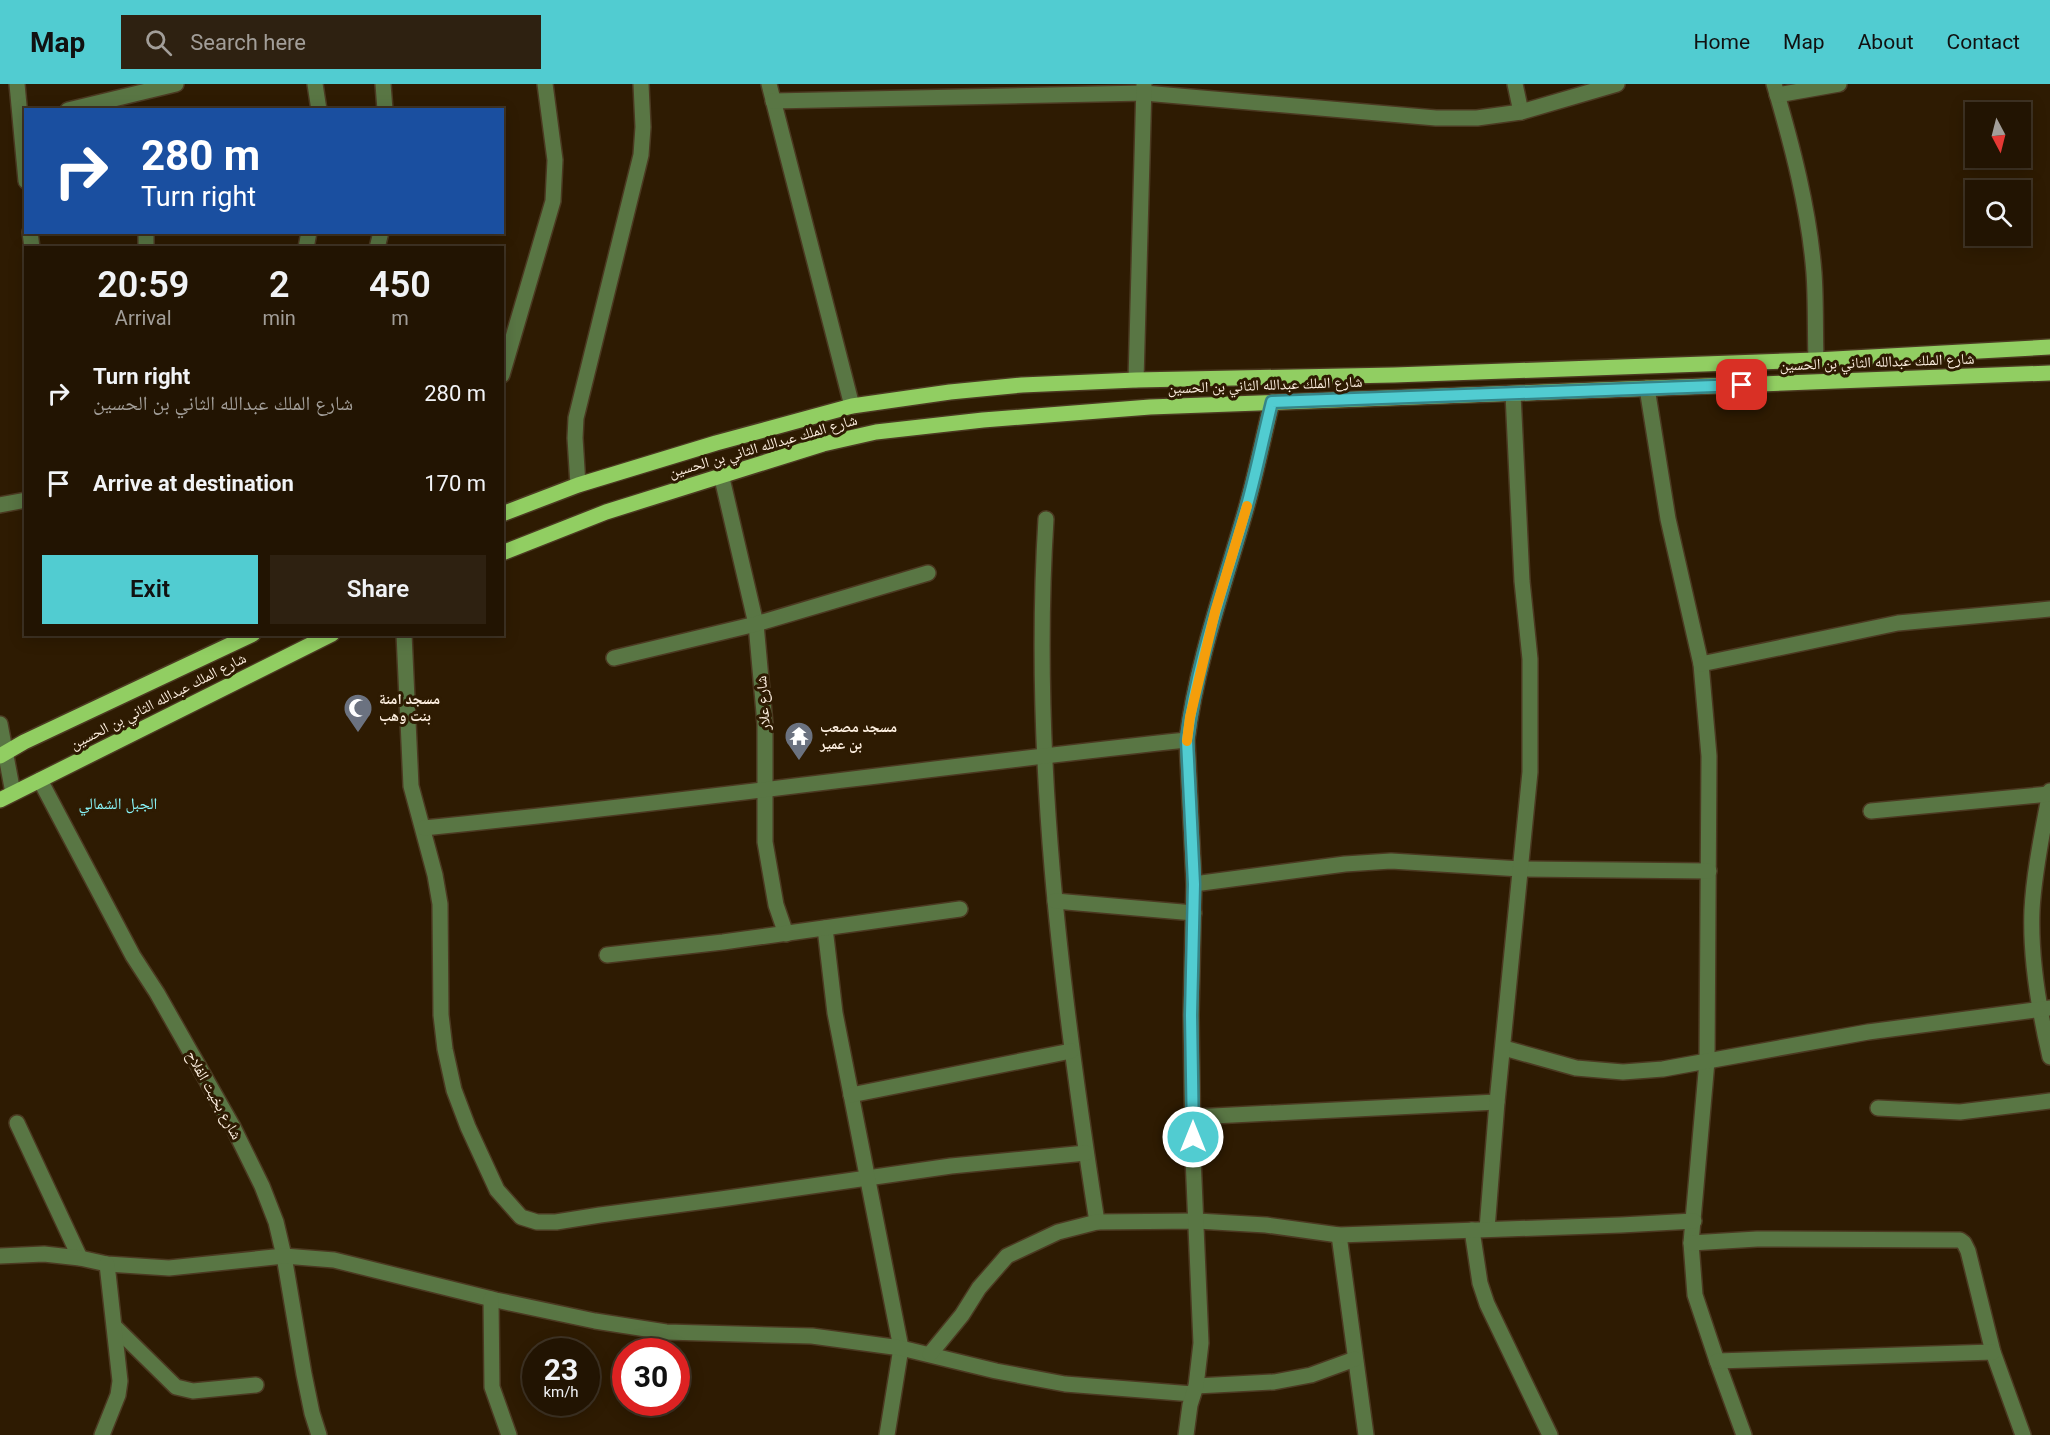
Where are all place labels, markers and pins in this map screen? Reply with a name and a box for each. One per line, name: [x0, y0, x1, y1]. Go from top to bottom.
pin: [1716, 359, 1767, 410]
place label: مسجد امنة بنت وهب: [379, 690, 440, 725]
mosque icon: مسجد امنة بنت وهب: [342, 692, 374, 734]
place label: مسجد مصعب بن عمير: [819, 718, 897, 753]
temple icon: مسجد مصعب بن عمير: [783, 720, 815, 762]

